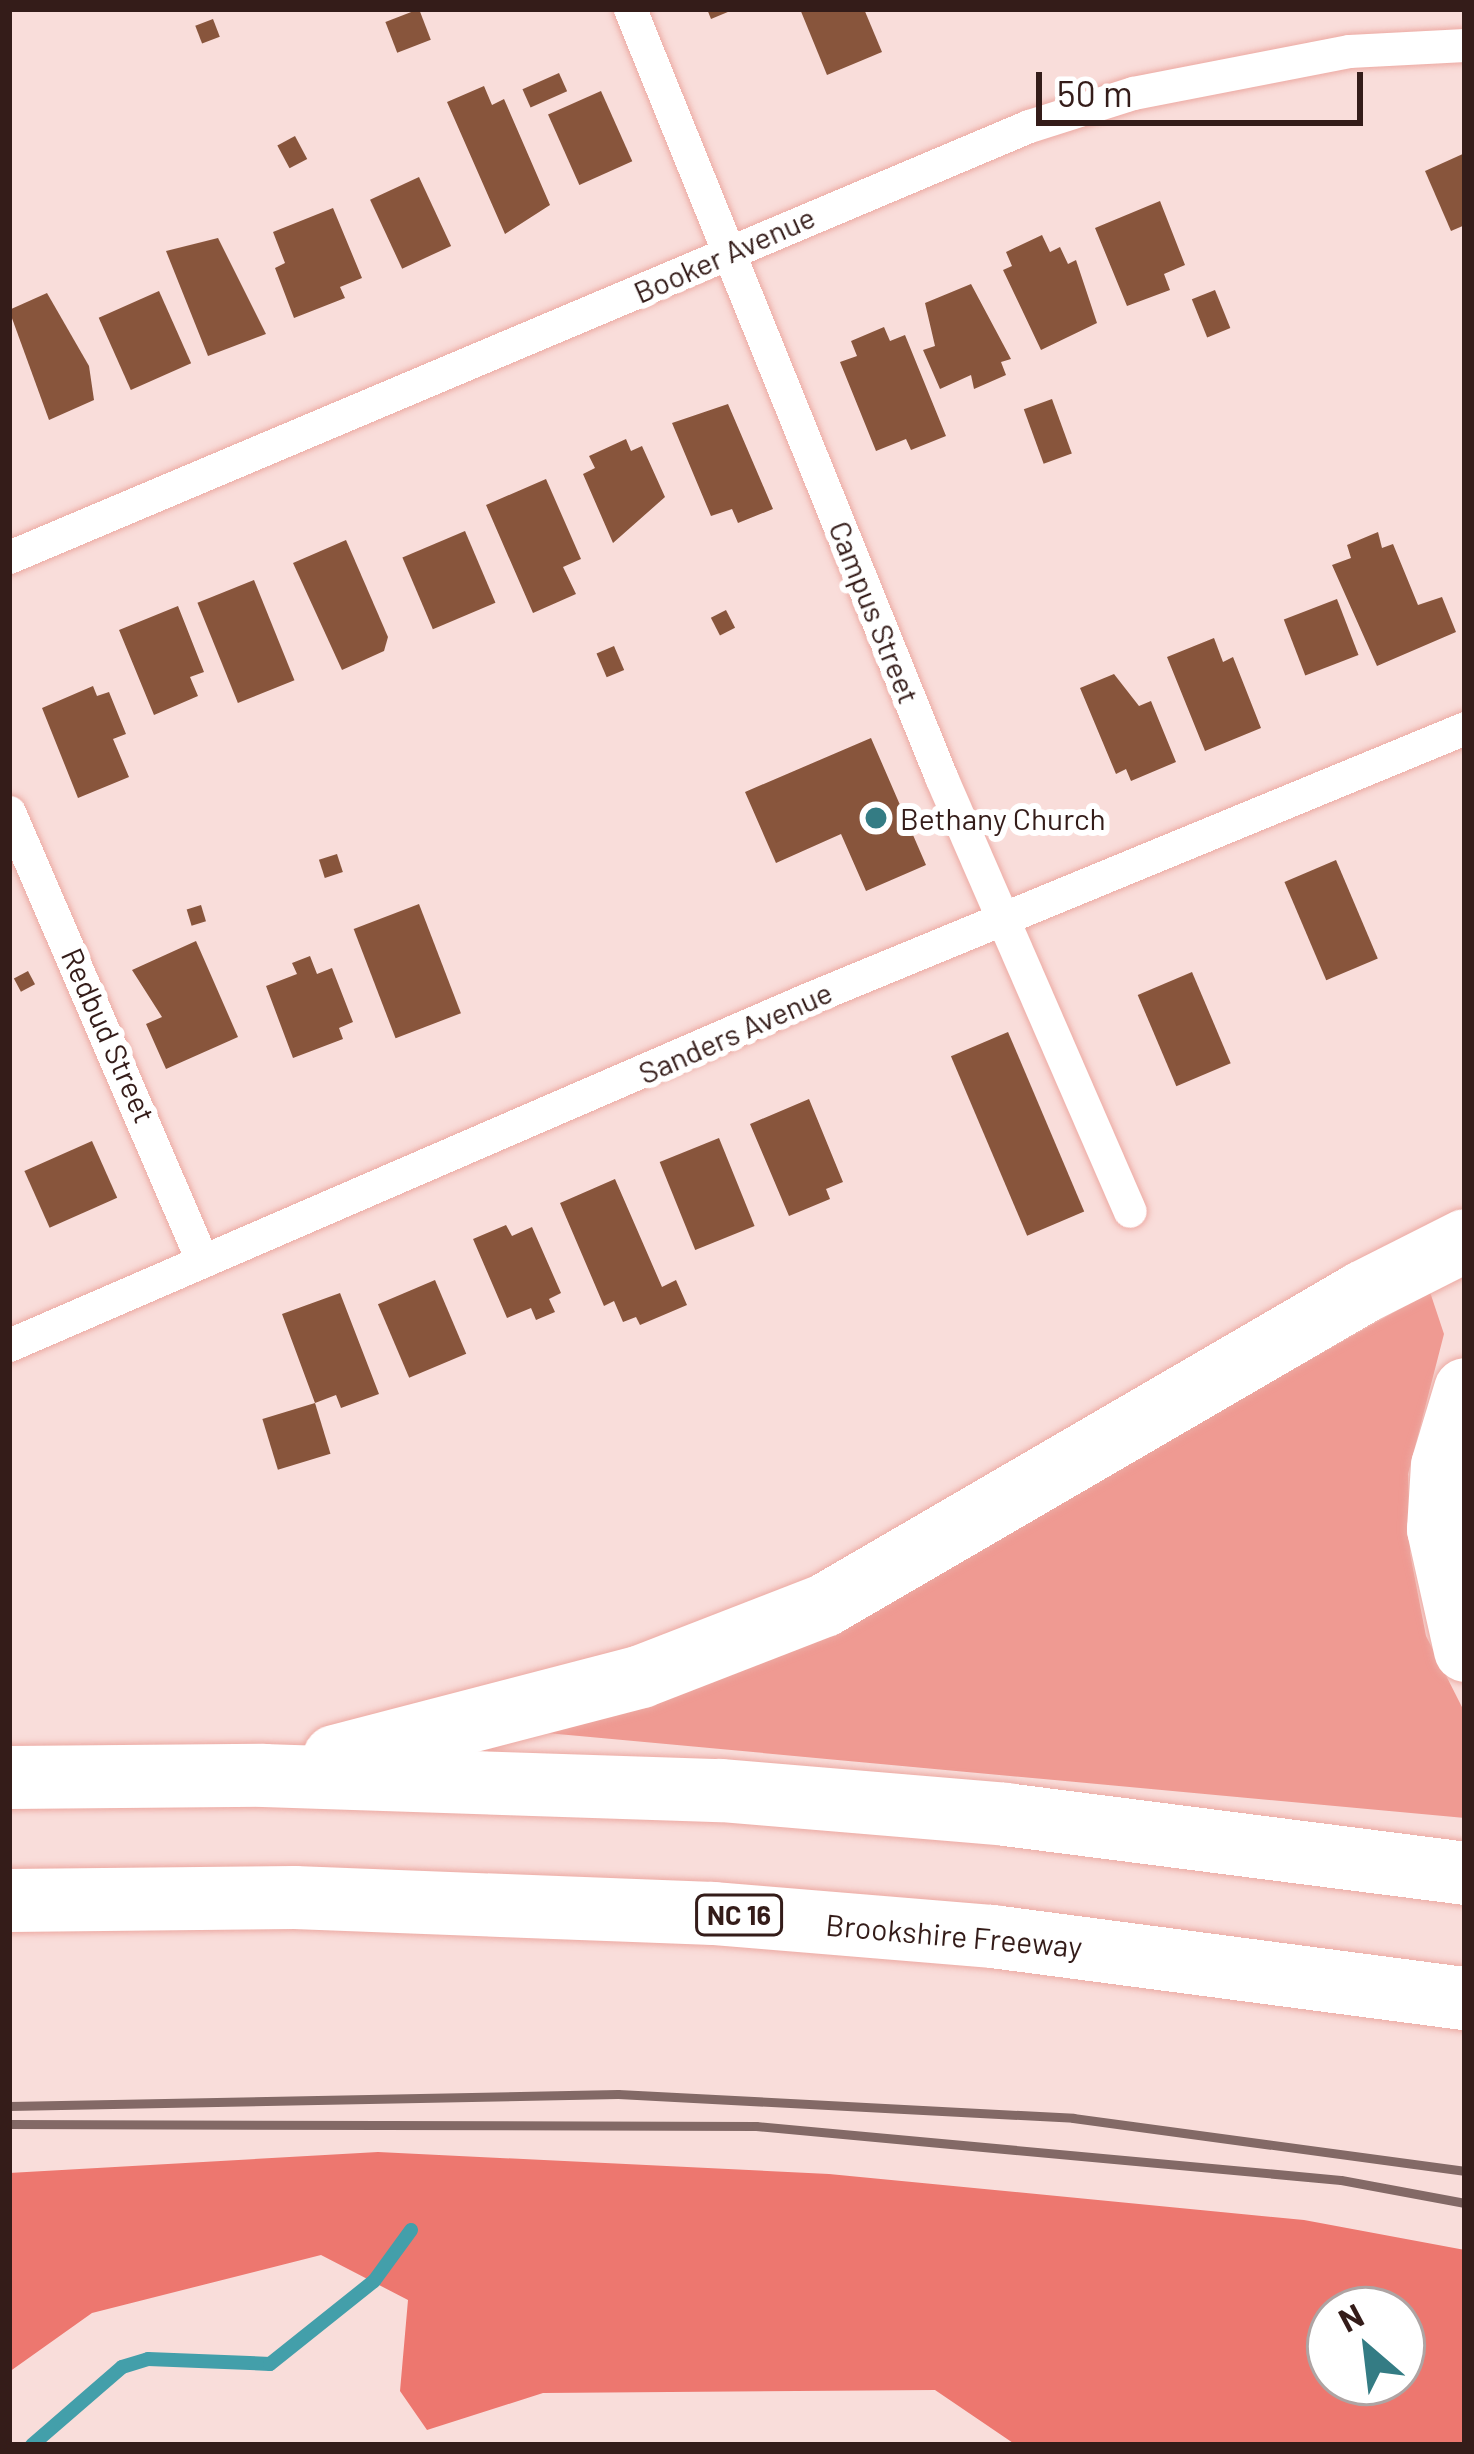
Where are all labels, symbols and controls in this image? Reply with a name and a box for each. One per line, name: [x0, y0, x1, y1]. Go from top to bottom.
scale bar: [1042, 48, 1369, 122]
text: 50 m: [1057, 71, 1133, 114]
street label: Booker Avenue: [628, 198, 820, 310]
street label: Campus Street: [822, 516, 928, 708]
place label: Bethany Church: [900, 800, 1106, 836]
marker: Bethany Church: [863, 805, 889, 831]
street label: Redbud Street: [54, 942, 164, 1128]
street label: Sanders Avenue: [633, 973, 837, 1091]
road number: NC 16: [694, 1894, 784, 1936]
street label: Brookshire Freeway: [824, 1906, 1084, 1964]
north arrow: [1306, 2286, 1426, 2406]
text: N: [1331, 2294, 1370, 2340]

